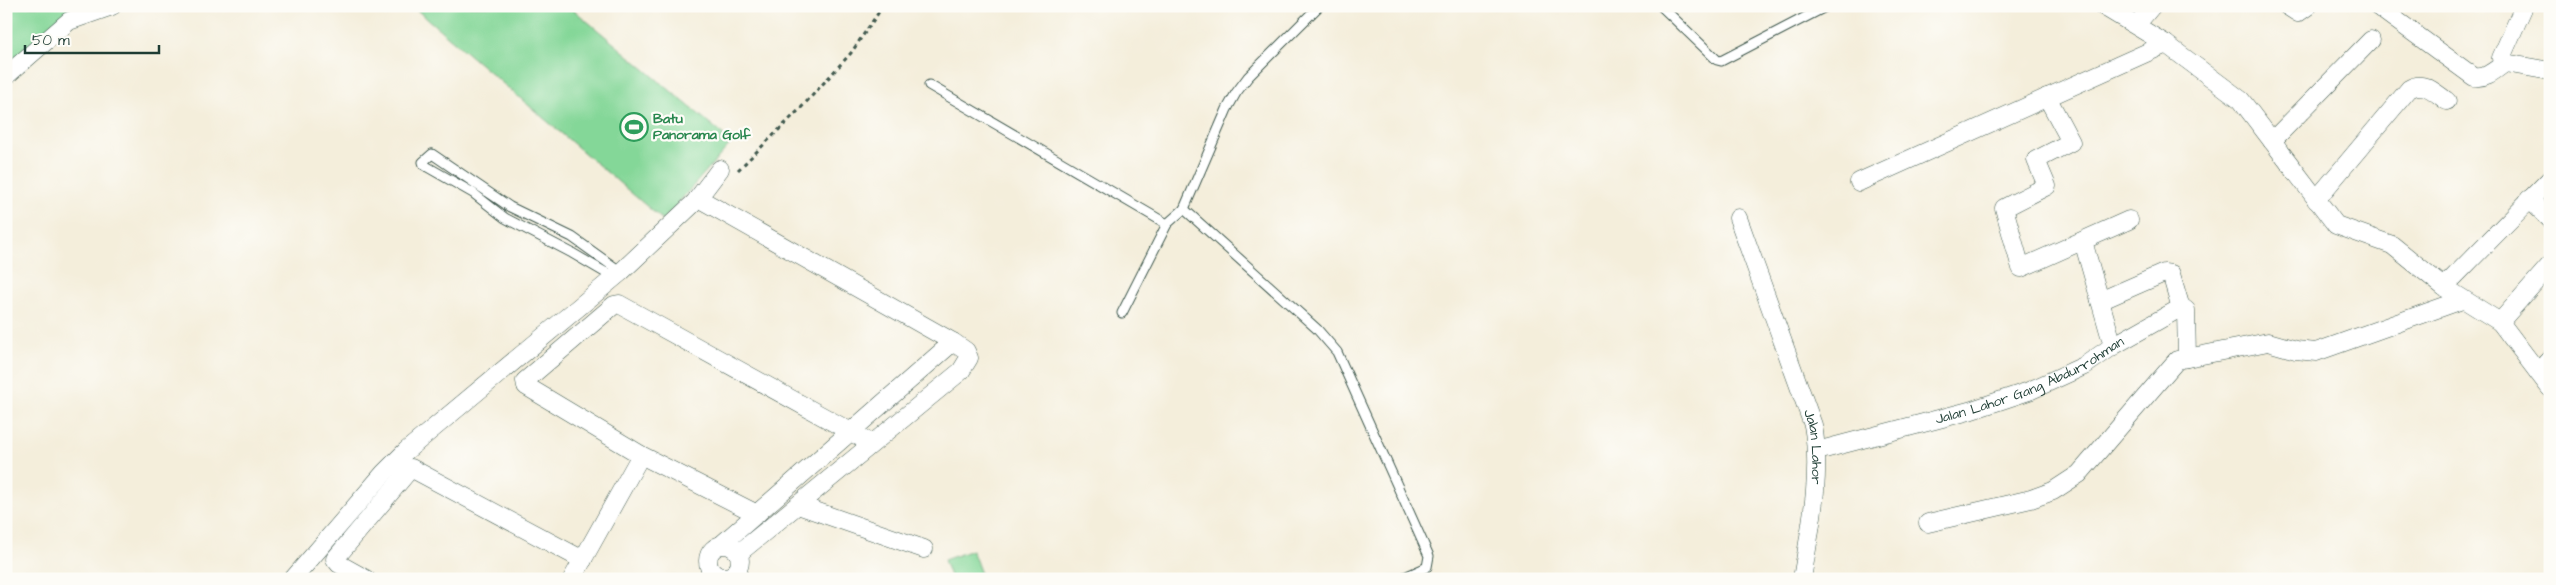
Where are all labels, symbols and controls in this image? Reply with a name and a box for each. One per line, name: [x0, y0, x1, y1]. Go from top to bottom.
scale bar: [25, 22, 159, 54]
text: 50 m: [32, 30, 70, 51]
place label: Batu Panorama Golf: [653, 109, 751, 145]
sports icon: Batu Panorama Golf: [619, 112, 649, 142]
street label: Jalan Lahor Gang Abdurrohman: [1933, 332, 2128, 429]
street label: Jalan Lahor: [1798, 406, 1826, 485]

